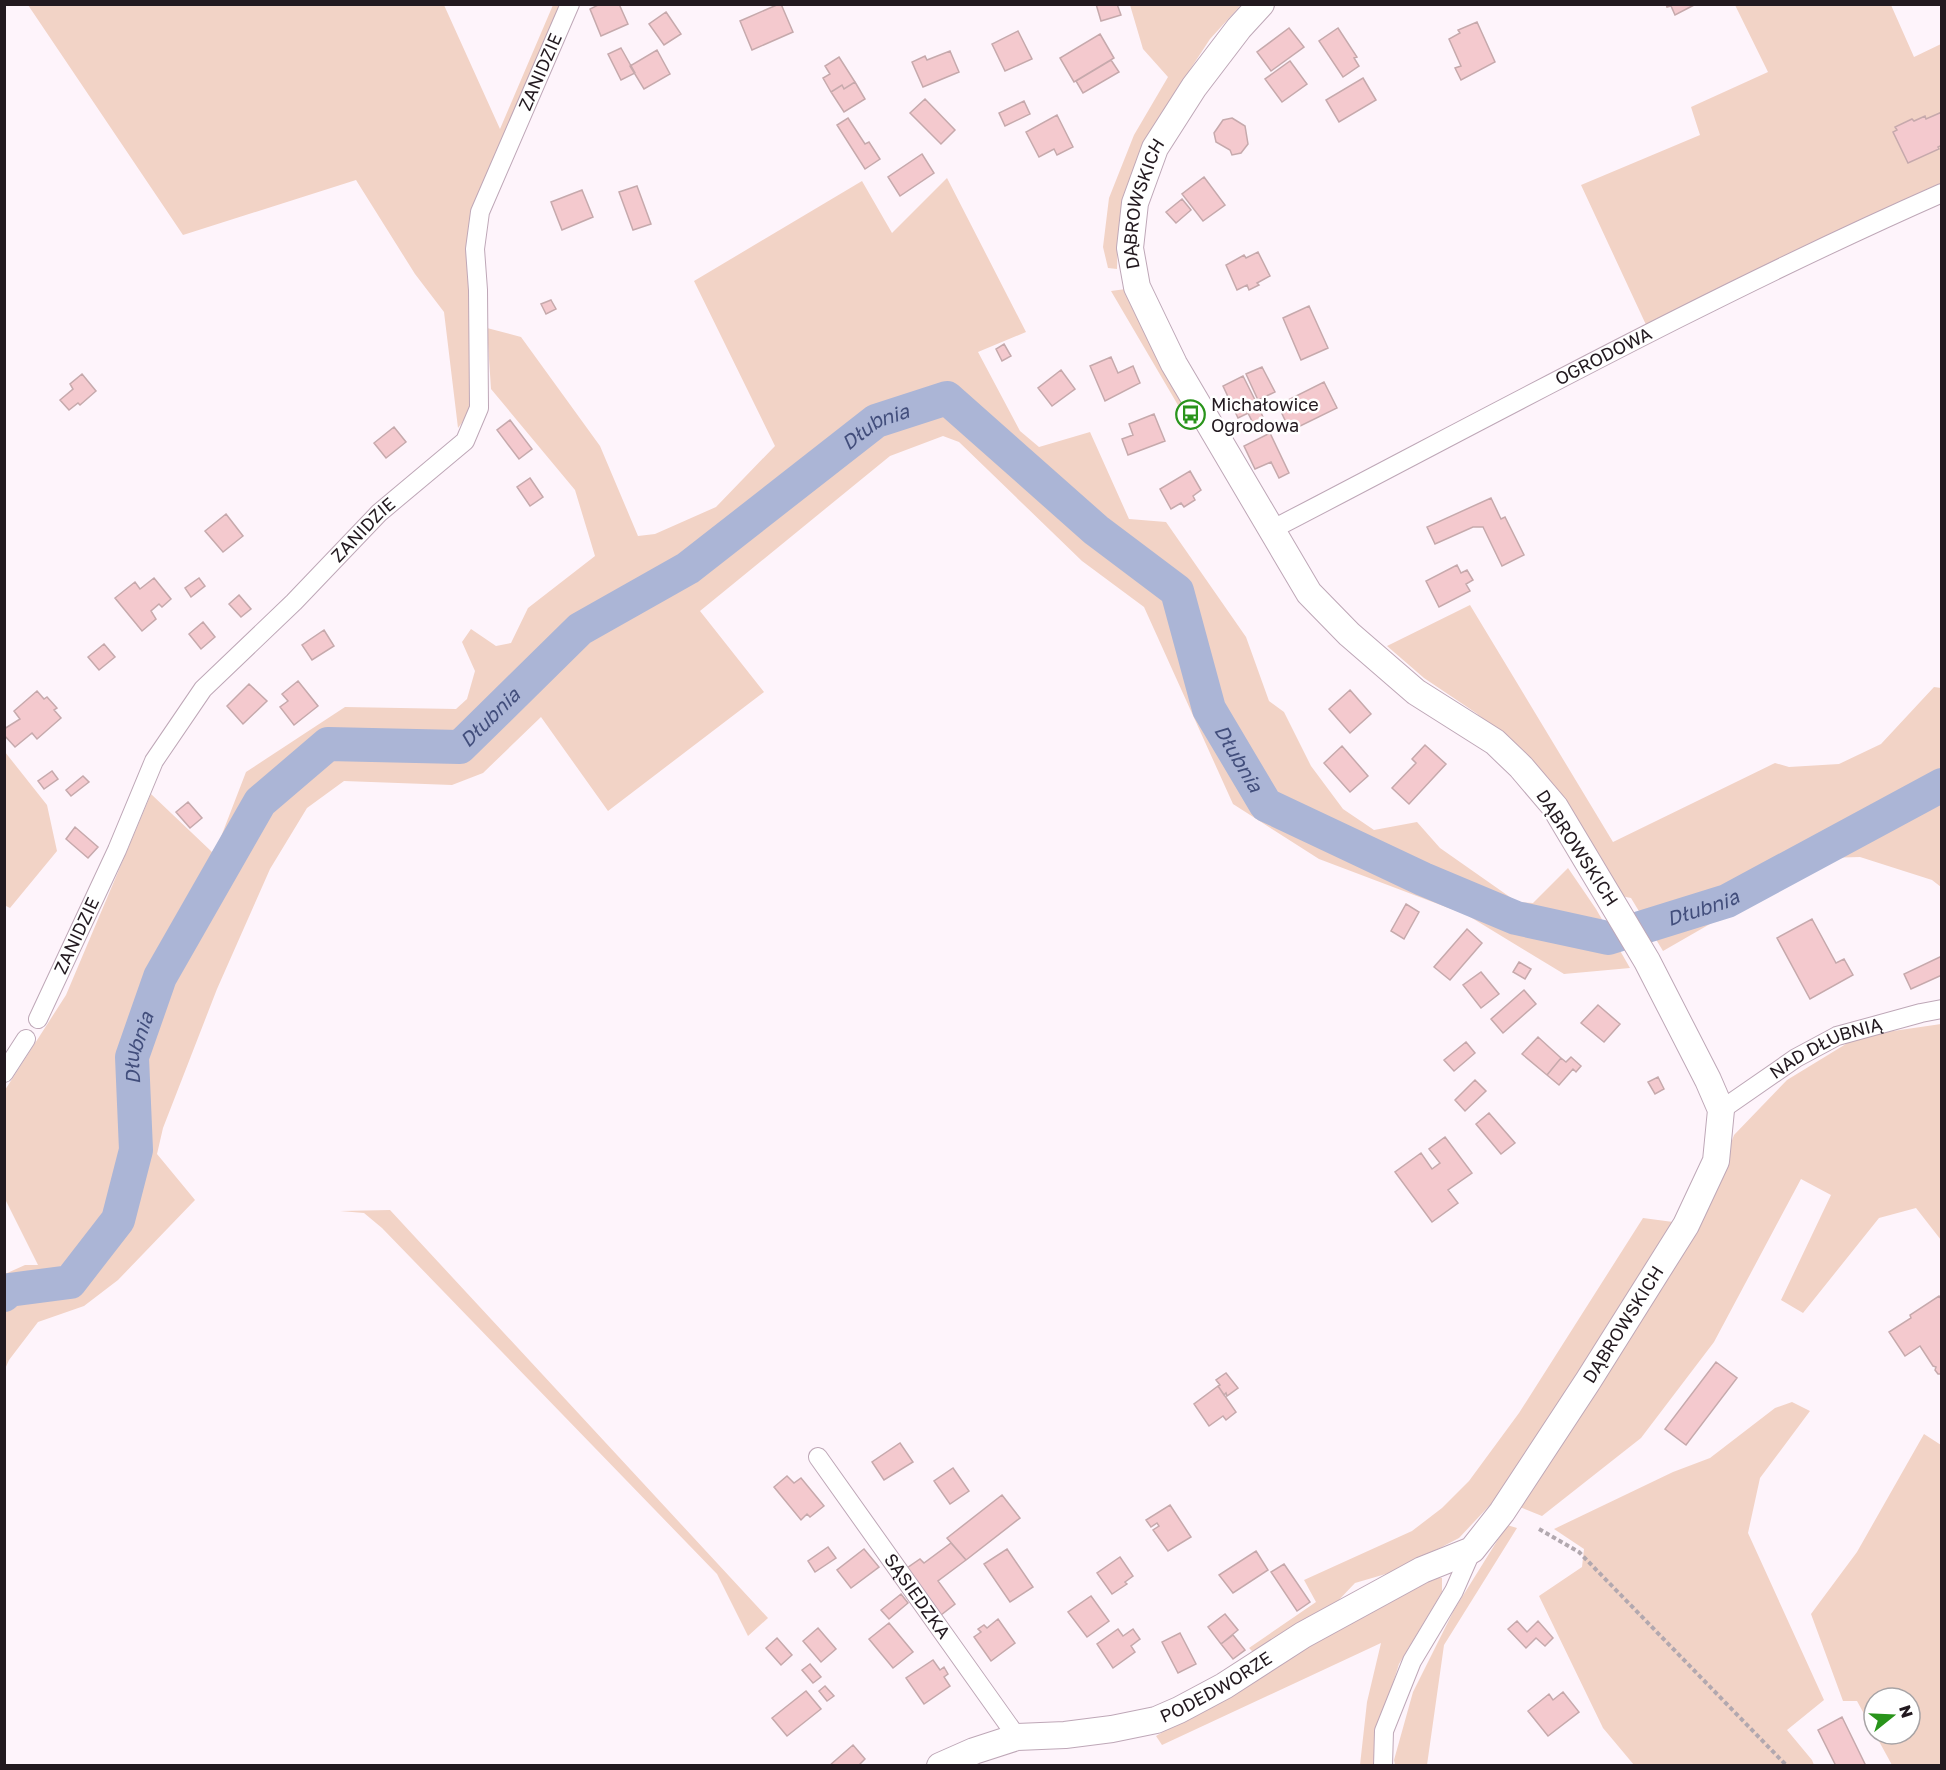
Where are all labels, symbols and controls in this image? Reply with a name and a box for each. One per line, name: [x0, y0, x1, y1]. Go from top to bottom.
street label: ZANIDZIE: [513, 30, 566, 114]
street label: DĄBROWSKICH: [1118, 134, 1168, 271]
street label: OGRODOWA: [1551, 322, 1655, 390]
place label: Michałowice Ogrodowa: [1211, 393, 1319, 436]
water label: Dłubnia: [836, 398, 913, 454]
bus stop icon: Michałowice Ogrodowa: [1174, 399, 1206, 431]
street label: ZANIDZIE: [326, 492, 399, 566]
water label: Dłubnia: [454, 682, 525, 752]
water label: Dłubnia: [1210, 720, 1269, 797]
street label: DĄBROWSKICH: [1532, 785, 1624, 910]
water label: Dłubnia: [1663, 884, 1743, 930]
street label: ZANIDZIE: [49, 893, 103, 977]
water label: Dłubnia: [119, 1008, 158, 1085]
street label: NAD DŁUBNIĄ: [1765, 1012, 1884, 1083]
street label: DĄBROWSKICH: [1578, 1261, 1668, 1387]
street label: SĄSIEDZKA: [880, 1549, 956, 1643]
street label: PODEDWORZE: [1156, 1646, 1276, 1727]
north arrow: [1862, 1686, 1922, 1746]
text: N: [1895, 1702, 1918, 1720]

